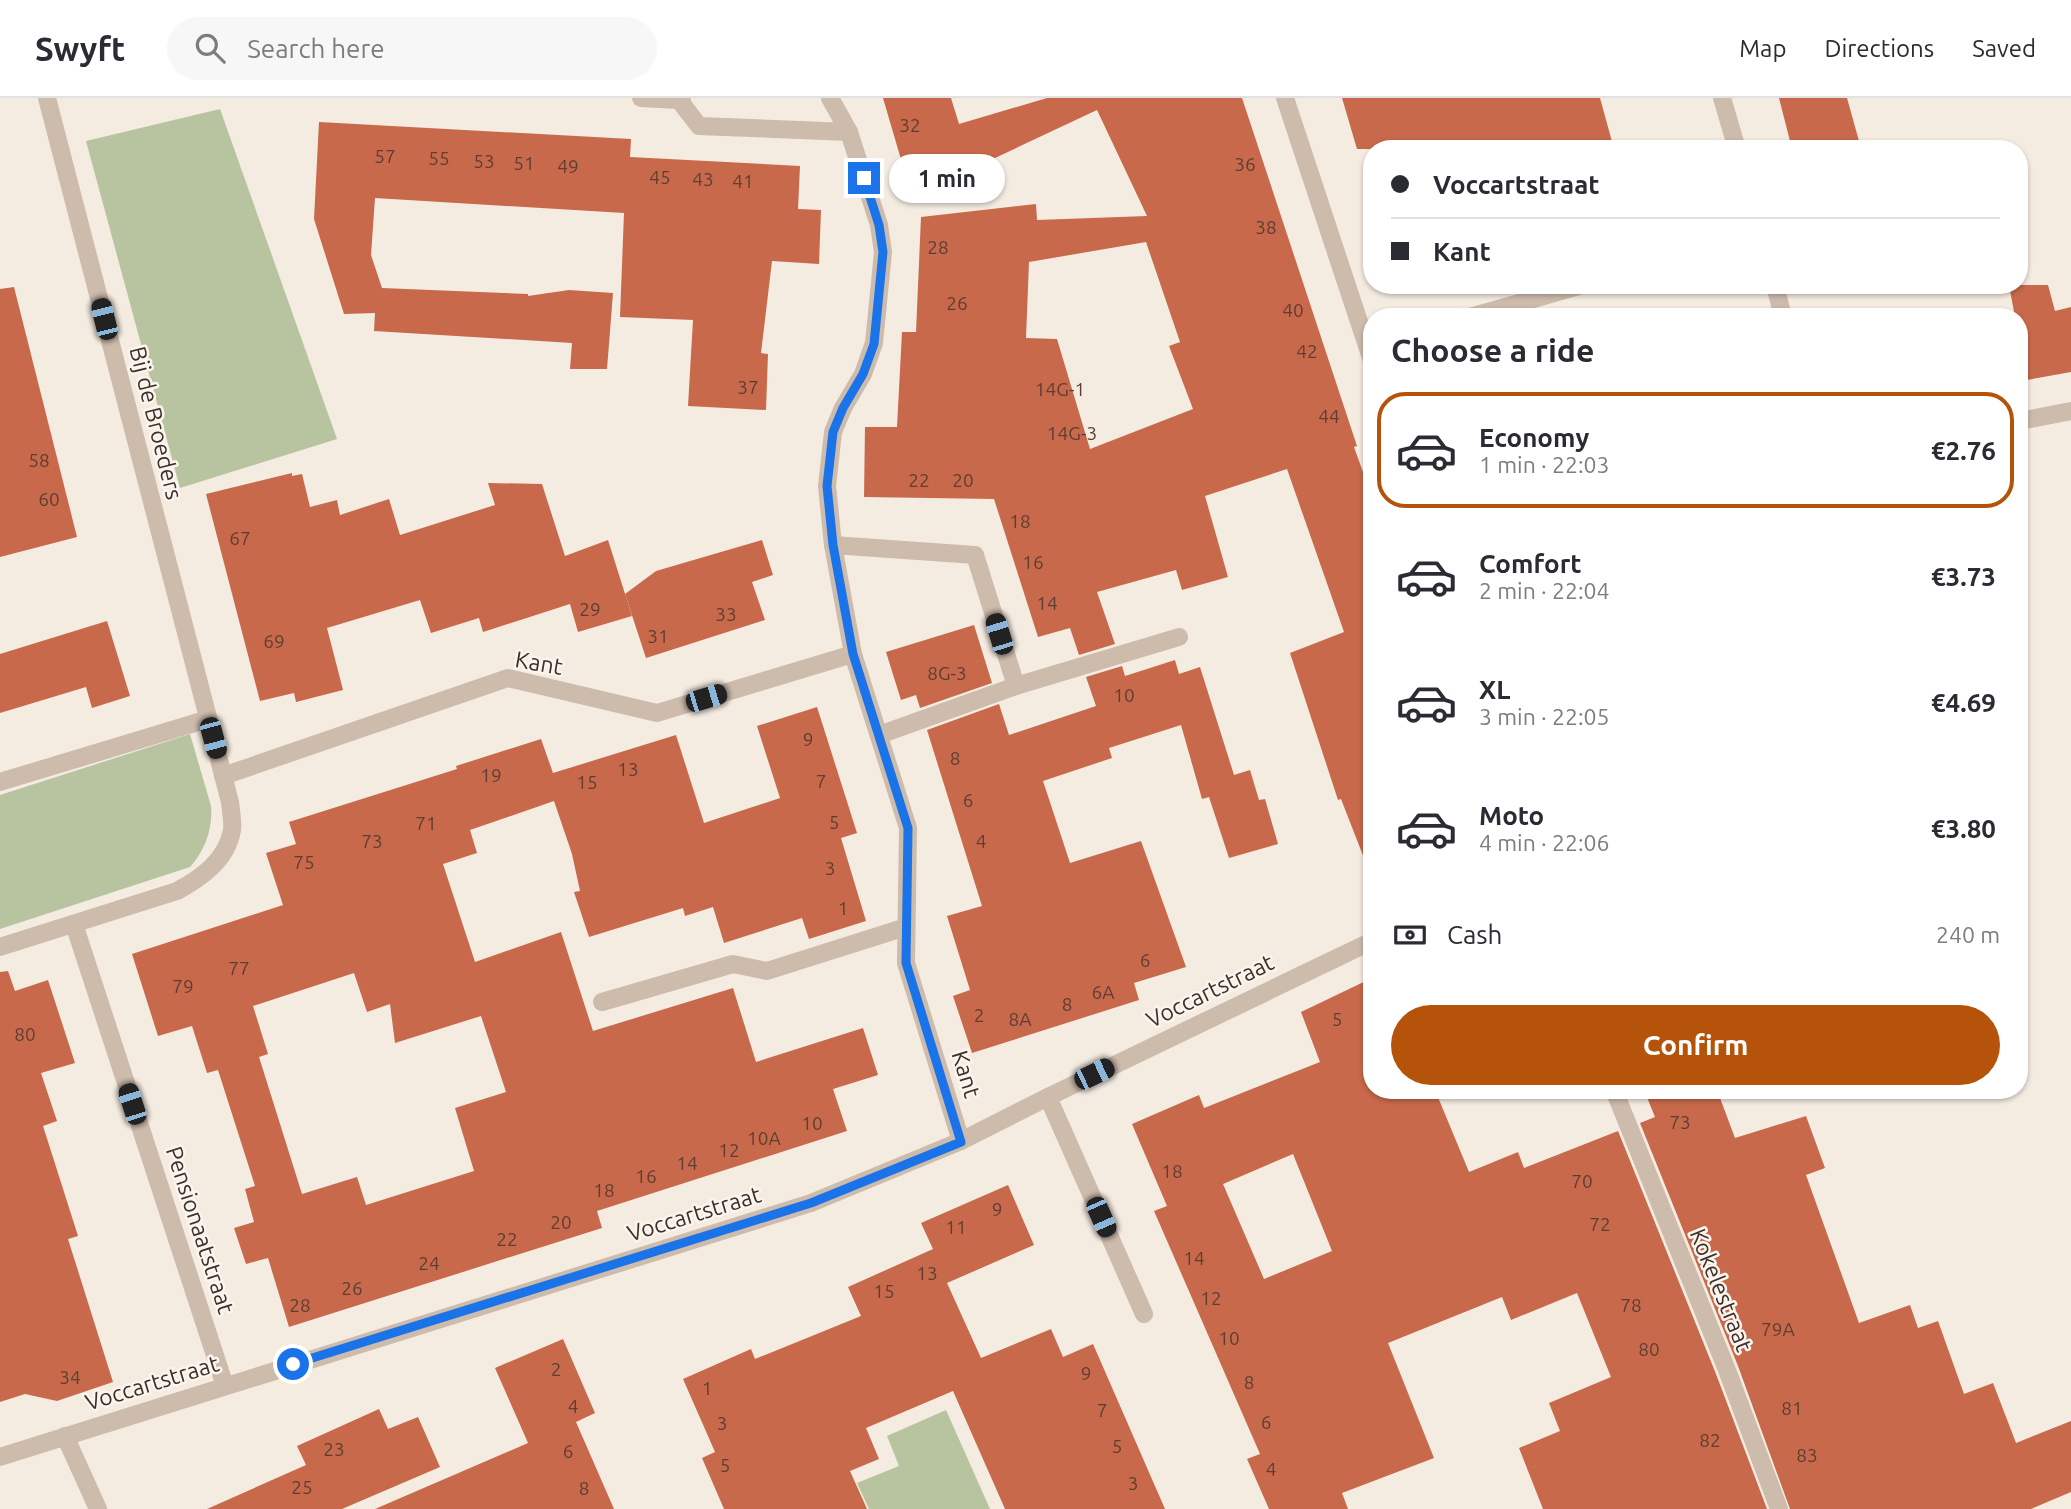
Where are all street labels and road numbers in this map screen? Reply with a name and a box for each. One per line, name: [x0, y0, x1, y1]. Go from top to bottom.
street label: Bij de Broeders: [125, 344, 188, 502]
street label: Kant: [513, 646, 565, 679]
street label: Voccartstraat: [1142, 949, 1277, 1032]
street label: Kant: [948, 1047, 985, 1100]
street label: Pensionaatstraat: [162, 1143, 239, 1317]
street label: Voccartstraat: [624, 1181, 764, 1246]
street label: Kokelestraat: [1685, 1225, 1757, 1355]
street label: Voccartstraat: [82, 1350, 222, 1415]

